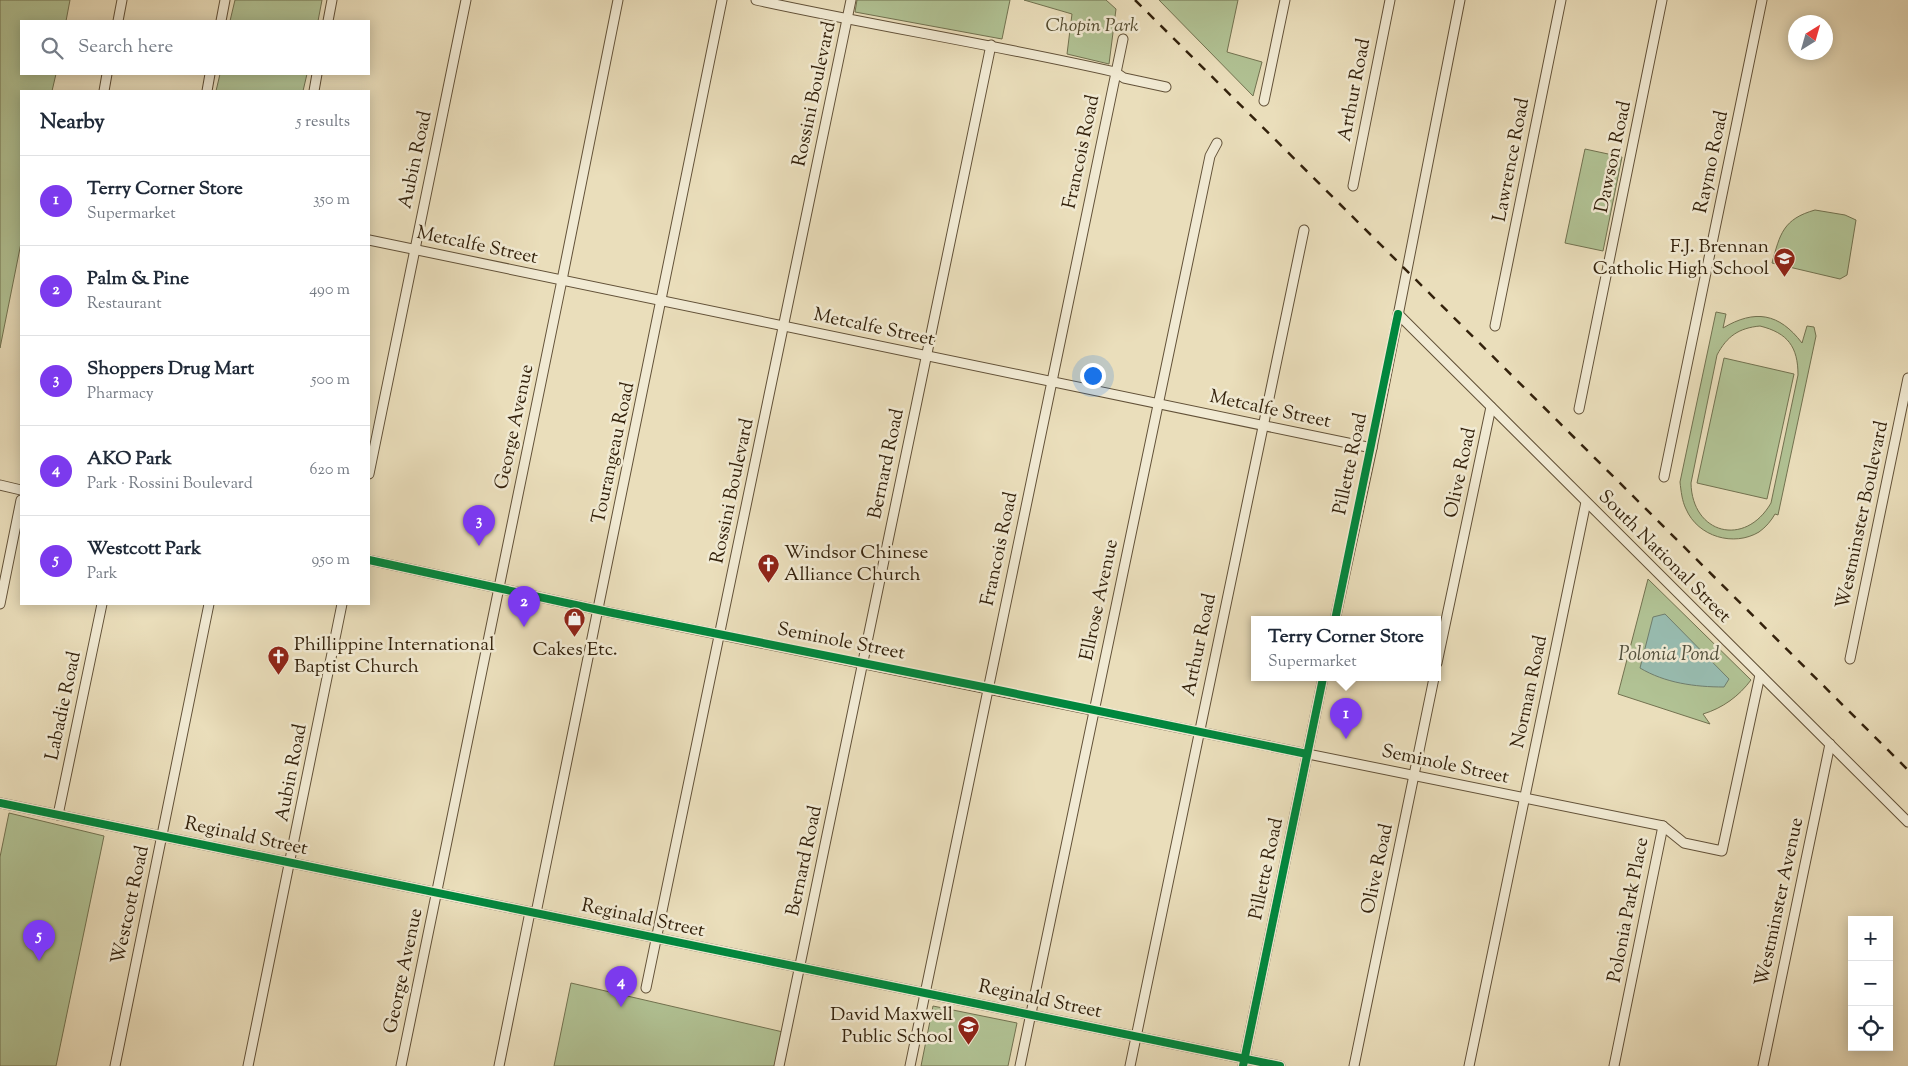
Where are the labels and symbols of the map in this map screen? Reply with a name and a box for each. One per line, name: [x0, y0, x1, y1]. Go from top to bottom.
park label: Chopin Park: [1045, 13, 1139, 40]
north arrow: [1788, 15, 1833, 60]
street label: Rossini Boulevard: [786, 19, 844, 169]
street label: Arthur Road: [1332, 36, 1378, 144]
street label: Francois Road: [1057, 92, 1107, 211]
street label: Lawrence Road: [1487, 96, 1537, 224]
street label: Dawson Road: [1589, 98, 1639, 215]
street label: Aubin Road: [392, 108, 440, 211]
street label: Raymo Road: [1688, 108, 1736, 216]
street label: Metcalfe Street: [414, 220, 541, 272]
place label: F.J. Brennan Catholic High School: [1593, 234, 1769, 283]
school or university icon: F.J. Brennan Catholic High School: [1773, 246, 1797, 277]
street label: Metcalfe Street: [811, 302, 938, 354]
street label: George Avenue: [489, 362, 541, 492]
your location: [1080, 363, 1106, 389]
street label: Tourangeau Road: [586, 379, 642, 526]
street label: Metcalfe Street: [1207, 384, 1334, 436]
street label: Bernard Road: [862, 406, 912, 522]
street label: Pillette Road: [1327, 410, 1375, 517]
street label: Rossini Boulevard: [704, 416, 762, 566]
street label: Westminster Boulevard: [1830, 418, 1896, 612]
street label: Olive Road: [1438, 425, 1484, 521]
street label: South National Street: [1591, 484, 1737, 630]
street label: Francois Road: [975, 489, 1025, 608]
pin: 3: [463, 505, 495, 546]
street label: Ellrose Avenue: [1074, 537, 1126, 663]
place label: Windsor Chinese Alliance Church: [784, 540, 928, 589]
church icon: Windsor Chinese Alliance Church: [756, 552, 780, 583]
pin: 2: [508, 586, 540, 627]
street label: Arthur Road: [1176, 591, 1224, 699]
shop icon: Cakes Etc.: [563, 607, 587, 638]
street label: Seminole Street: [775, 616, 908, 668]
place label: Phillippine International Baptist Church: [294, 632, 494, 681]
street label: Norman Road: [1505, 633, 1555, 751]
place label: Cakes Etc.: [532, 637, 618, 664]
water label: Polonia Pond: [1618, 641, 1720, 670]
church icon: Phillippine International Baptist Church: [266, 644, 290, 675]
street label: Labadie Road: [39, 649, 89, 763]
pin: 1: [1330, 698, 1362, 739]
street label: Aubin Road: [269, 721, 315, 824]
street label: Seminole Street: [1379, 738, 1512, 792]
street label: Bernard Road: [780, 803, 830, 919]
street label: Reginald Street: [182, 811, 311, 863]
street label: Pillette Road: [1243, 815, 1291, 922]
street label: Westminster Avenue: [1749, 815, 1811, 989]
street label: Olive Road: [1355, 821, 1401, 917]
street label: Polonia Park Place: [1602, 835, 1656, 985]
street label: Westcott Road: [105, 843, 157, 967]
street label: Reginald Street: [579, 893, 708, 945]
street label: George Avenue: [378, 906, 430, 1036]
pin: 5: [23, 920, 55, 961]
pin: 4: [605, 966, 637, 1007]
street label: Reginald Street: [976, 974, 1105, 1026]
place label: David Maxwell Public School: [830, 1002, 953, 1051]
school or university icon: David Maxwell Public School: [957, 1014, 981, 1045]

